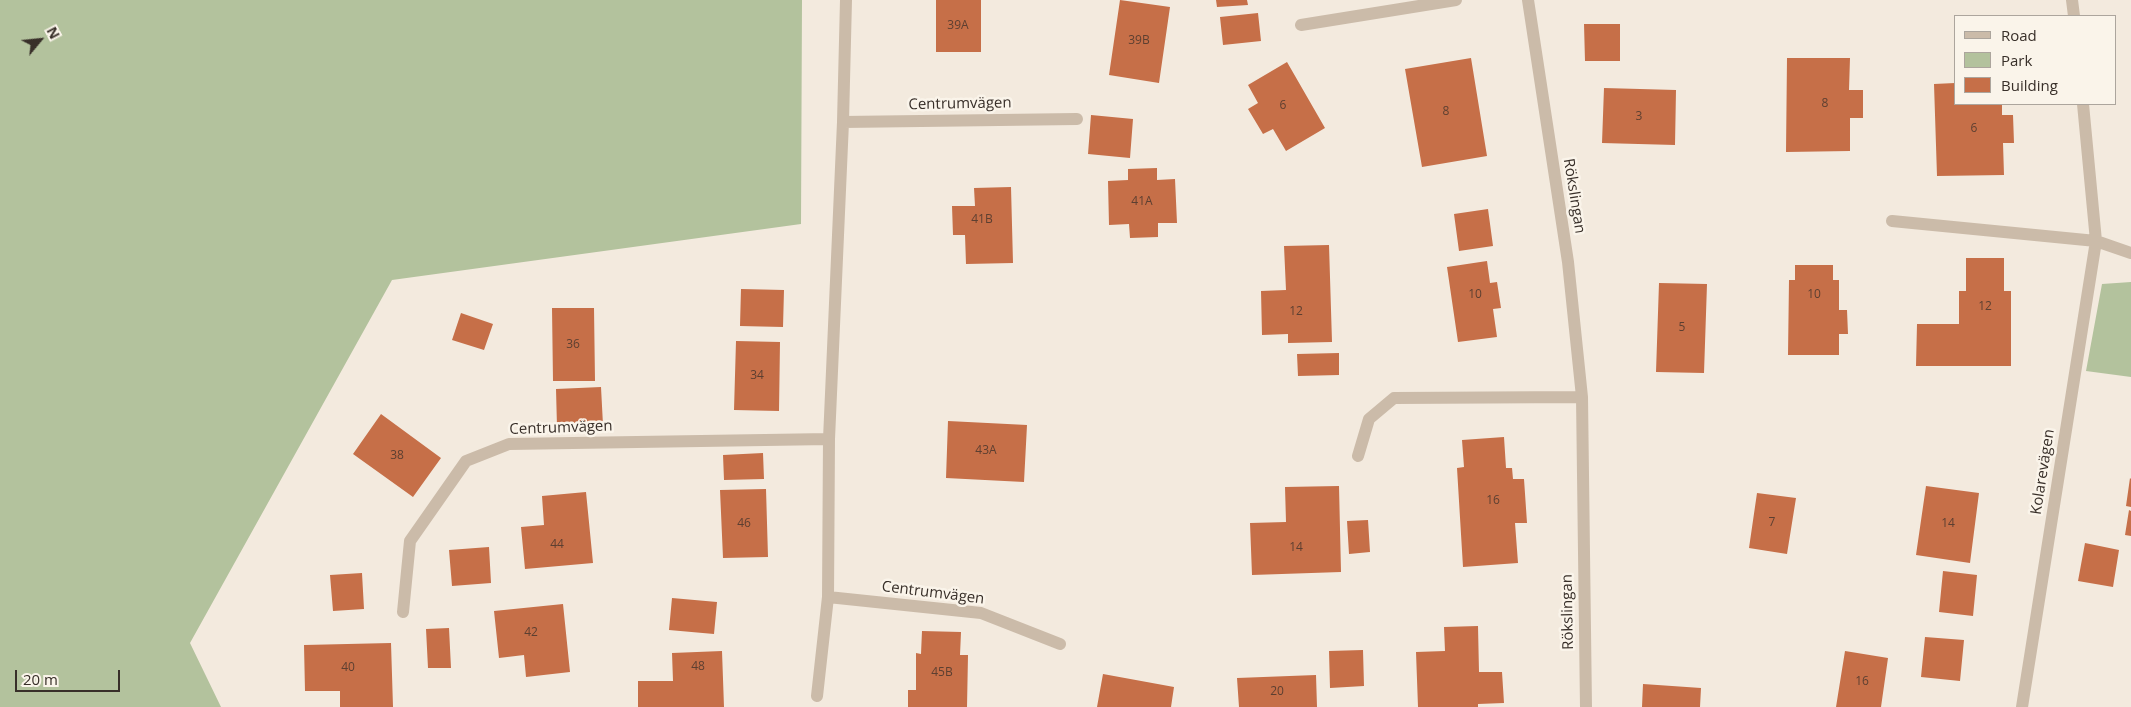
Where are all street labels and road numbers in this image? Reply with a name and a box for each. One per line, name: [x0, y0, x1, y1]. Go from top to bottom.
street label: Centrumvägen: [908, 94, 1012, 114]
street label: Rökslingan: [1559, 157, 1589, 235]
street label: Centrumvägen: [509, 417, 613, 439]
street label: Kolarevägen: [2027, 428, 2059, 516]
street label: Rökslingan: [1558, 574, 1578, 650]
street label: Centrumvägen: [881, 578, 985, 608]

